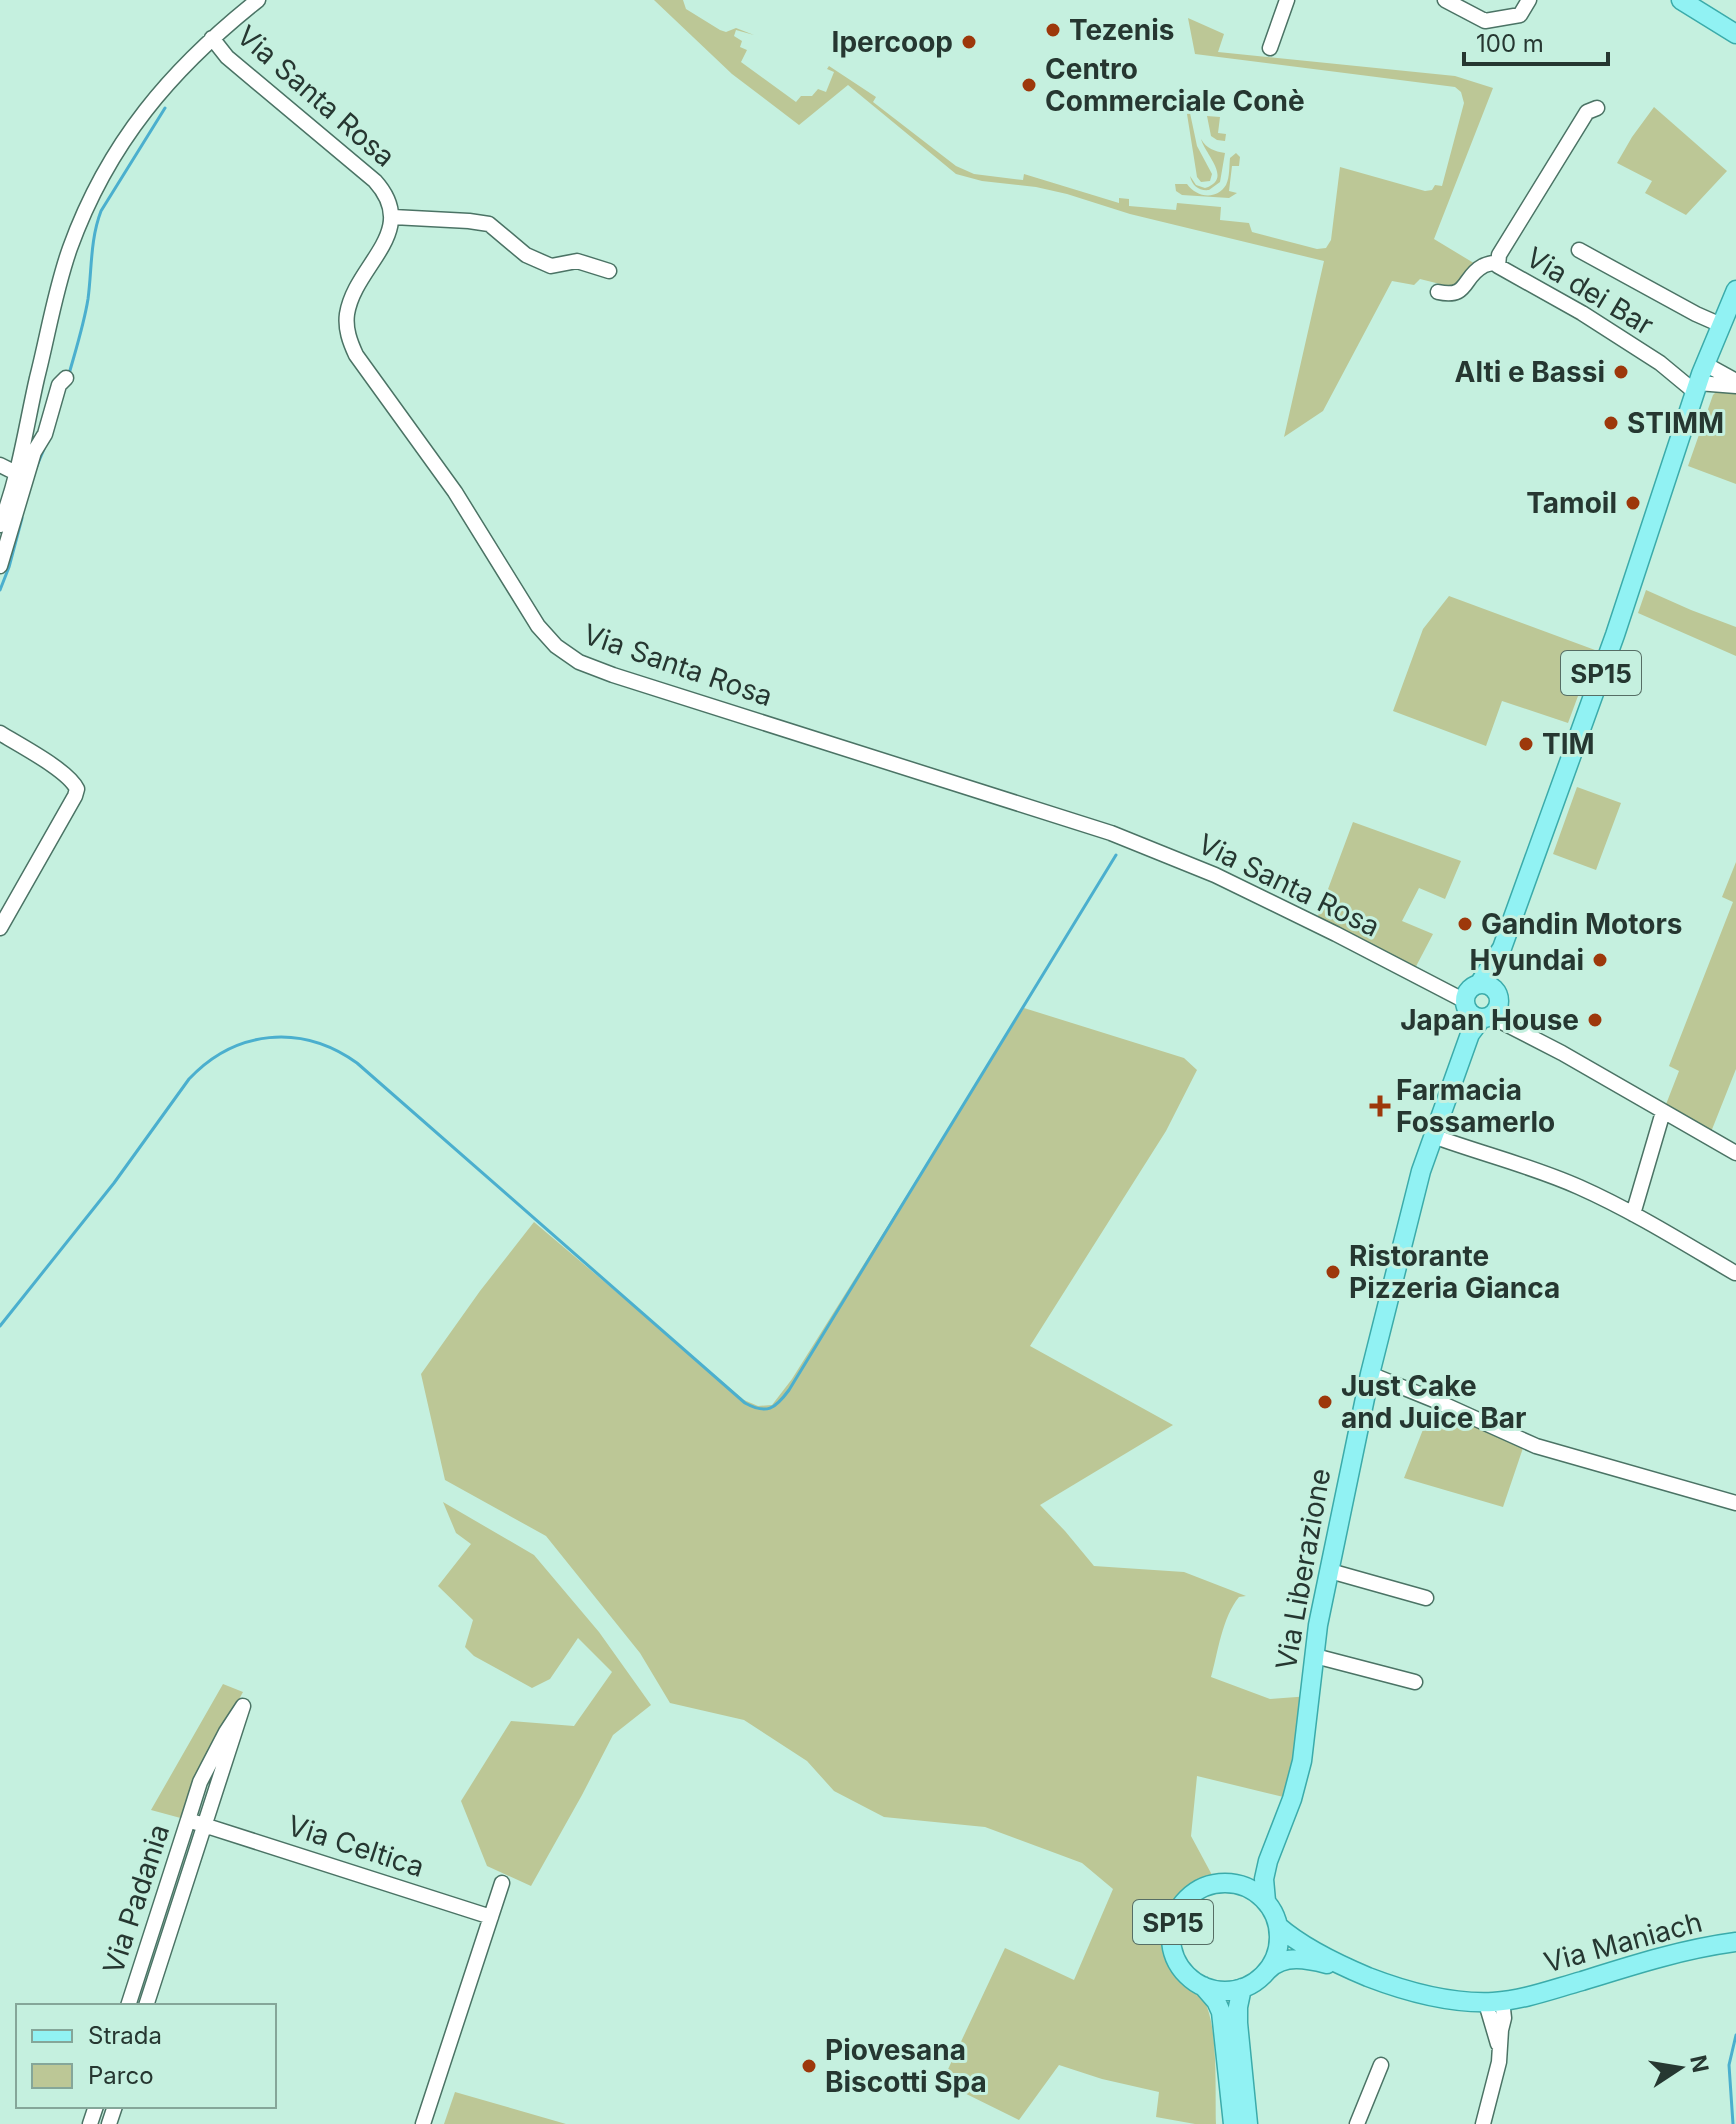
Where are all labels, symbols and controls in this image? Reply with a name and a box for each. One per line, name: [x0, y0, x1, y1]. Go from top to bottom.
place label: Tezenis: [1069, 13, 1174, 47]
scale bar: [1464, 16, 1608, 66]
street label: Via Santa Rosa: [230, 18, 402, 174]
marker: Tezenis: [1044, 21, 1062, 39]
place label: Ipercoop: [832, 25, 953, 59]
text: 100 m: [1476, 29, 1544, 58]
marker: Ipercoop: [960, 33, 978, 51]
place label: Centro Commerciale Conè: [1045, 52, 1305, 118]
marker: Centro Commerciale Conè: [1020, 76, 1038, 94]
street label: Via dei Bar: [1520, 240, 1660, 342]
place label: Alti e Bassi: [1455, 355, 1605, 389]
marker: Alti e Bassi: [1612, 363, 1630, 381]
place label: STIMM: [1627, 406, 1724, 440]
marker: STIMM: [1602, 414, 1620, 432]
place label: Tamoil: [1526, 486, 1617, 520]
marker: Tamoil: [1624, 494, 1642, 512]
street label: Via Santa Rosa: [579, 617, 777, 713]
road number: SP15: [1561, 651, 1641, 695]
place label: TIM: [1542, 727, 1595, 761]
marker: TIM: [1517, 735, 1535, 753]
street label: Via Santa Rosa: [1193, 826, 1385, 944]
place label: Gandin Motors: [1481, 907, 1683, 941]
marker: Gandin Motors: [1456, 915, 1474, 933]
place label: Hyundai: [1470, 943, 1584, 977]
marker: Hyundai: [1591, 951, 1609, 969]
place label: Japan House: [1400, 1003, 1579, 1037]
marker: Japan House: [1586, 1011, 1604, 1029]
place label: Farmacia Fossamerlo: [1396, 1073, 1555, 1139]
marker: Farmacia Fossamerlo: [1371, 1097, 1389, 1115]
place label: Ristorante Pizzeria Gianca: [1349, 1239, 1560, 1305]
marker: Ristorante Pizzeria Gianca: [1324, 1263, 1342, 1281]
place label: Just Cake and Juice Bar: [1341, 1369, 1526, 1435]
marker: Just Cake and Juice Bar: [1316, 1393, 1334, 1411]
street label: Via Liberazione: [1269, 1466, 1337, 1672]
street label: Via Celtica: [283, 1808, 429, 1884]
street label: Via Padania: [96, 1820, 176, 1978]
road number: SP15: [1133, 1900, 1213, 1944]
street label: Via Maniach: [1540, 1905, 1706, 1979]
legend: [16, 2004, 276, 2108]
text: Strada: [88, 2021, 162, 2050]
north arrow: [1640, 2028, 1720, 2108]
place label: Piovesana Biscotti Spa: [825, 2033, 987, 2099]
text: N: [1685, 2053, 1714, 2075]
marker: Piovesana Biscotti Spa: [800, 2057, 818, 2075]
text: Parco: [88, 2061, 154, 2090]

